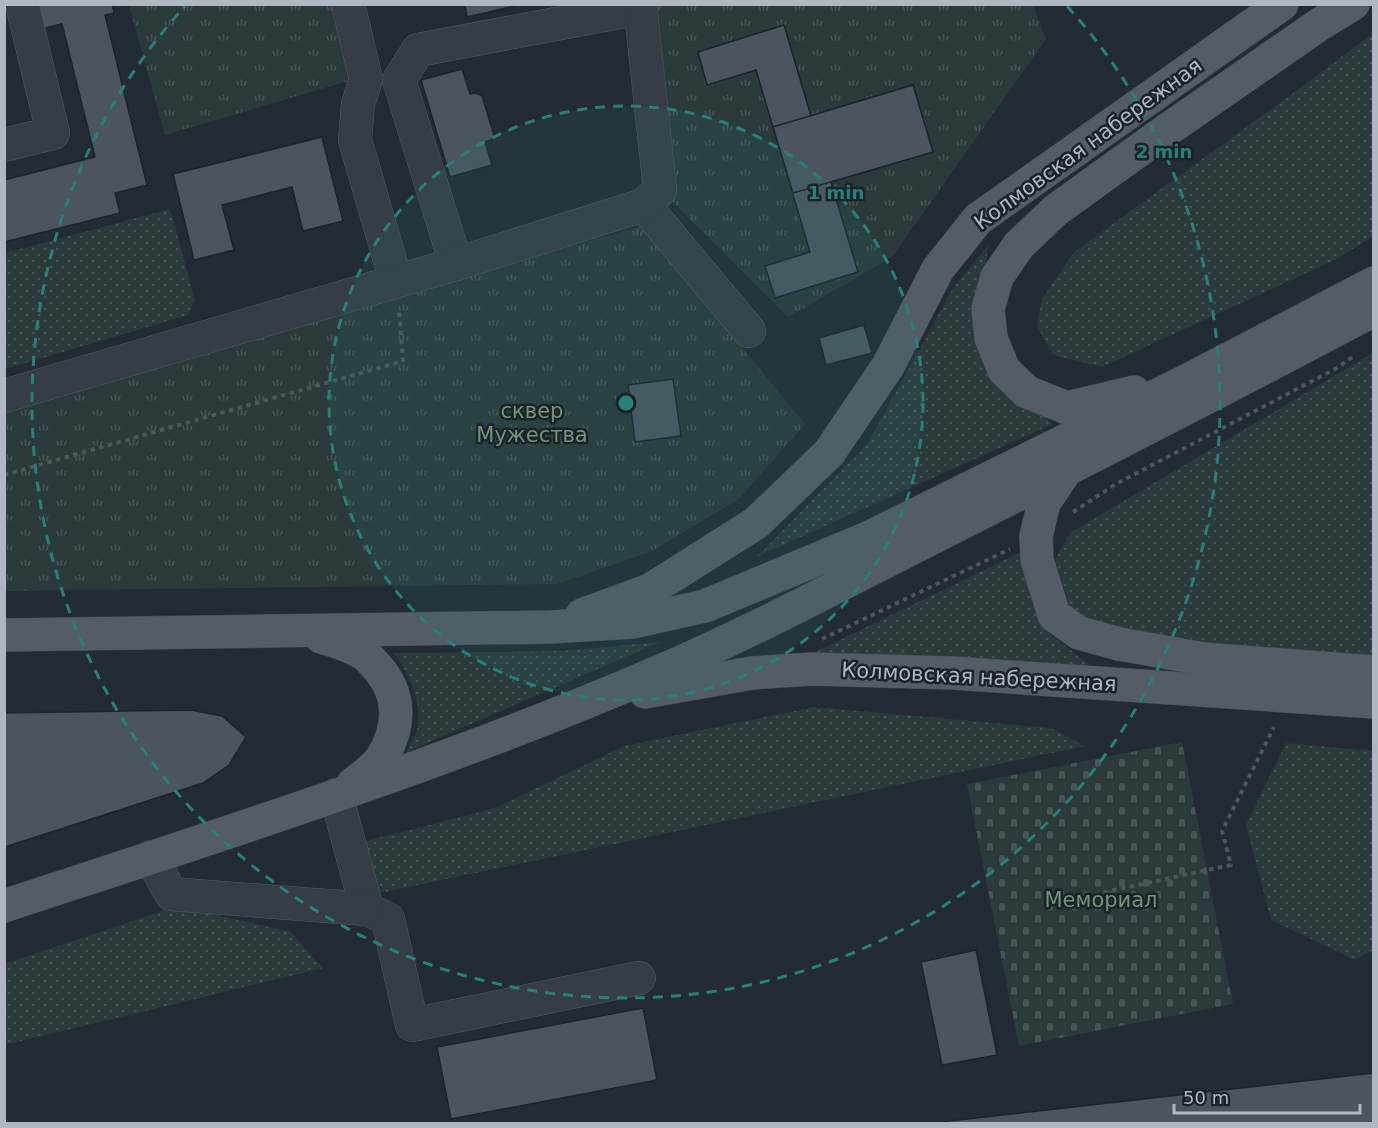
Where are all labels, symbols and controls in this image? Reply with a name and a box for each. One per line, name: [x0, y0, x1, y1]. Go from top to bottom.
street label: Колмовская набережная: [969, 53, 1207, 235]
text: 2 min: [1136, 141, 1192, 162]
text: 1 min: [808, 182, 864, 203]
centre of rings: [616, 393, 636, 413]
park label: сквер Мужества: [476, 399, 588, 447]
street label: Колмовская набережная: [841, 658, 1117, 696]
park label: Мемориал: [1045, 888, 1158, 912]
scale bar: [1174, 1077, 1360, 1115]
text: 50 m: [1183, 1087, 1229, 1108]

